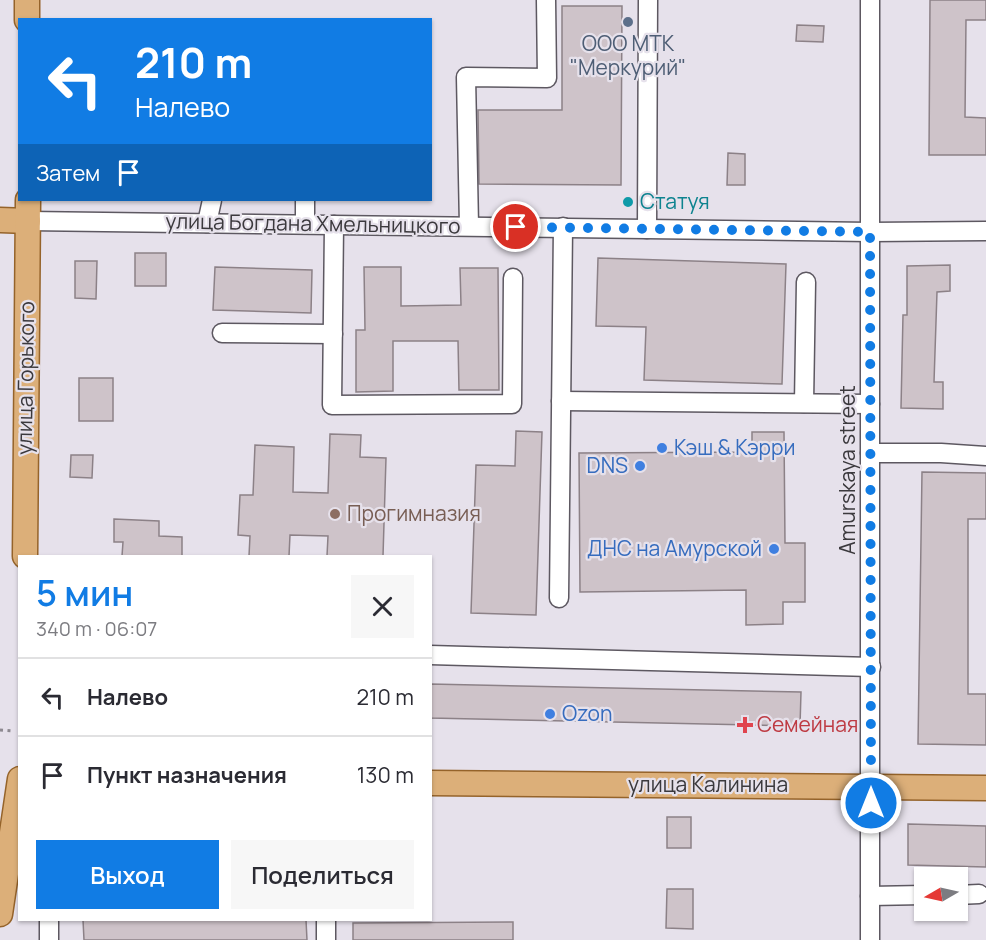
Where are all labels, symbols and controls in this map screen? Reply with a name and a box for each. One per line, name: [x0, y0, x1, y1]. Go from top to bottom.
marker: ООО МТК "Меркурий": [621, 15, 635, 29]
place label: ООО МТК "Меркурий": [570, 29, 686, 81]
text: 210 m: [135, 33, 252, 91]
icon: left: [36, 42, 114, 120]
text: Налево: [135, 88, 230, 125]
icon: arrive: [112, 156, 145, 189]
text: Затем: [36, 158, 100, 188]
place label: Статуя: [640, 187, 710, 215]
marker: Статуя: [621, 195, 635, 209]
pin: [490, 201, 541, 252]
street label: улица Богдана Хмельницкого: [165, 206, 461, 240]
icon: arrive: [499, 210, 532, 243]
street label: улица Горького: [10, 301, 40, 455]
street label: Amurskaya street: [833, 385, 861, 555]
place label: Кэш & Кэрри: [674, 433, 795, 461]
marker: Кэш & Кэрри: [655, 441, 669, 455]
place label: DNS: [587, 451, 628, 479]
marker: DNS: [633, 459, 647, 473]
place label: Прогимназия: [347, 499, 481, 527]
marker: Прогимназия: [328, 507, 342, 521]
place label: ДНС на Амурской: [587, 534, 762, 562]
marker: ДНС на Амурской: [767, 542, 781, 556]
text: 5 мин: [36, 568, 133, 617]
button: close: [351, 575, 414, 638]
text: 340 m · 06:07: [36, 615, 157, 642]
icon: left: [36, 681, 69, 714]
text: Налево: [87, 682, 168, 712]
text: 210 m: [356, 682, 414, 712]
place label: Ozon: [562, 699, 612, 727]
marker: Ozon: [543, 707, 557, 721]
place label: Семейная: [757, 710, 858, 738]
marker: Семейная: [738, 718, 752, 732]
icon: arrive: [36, 759, 69, 792]
text: Пункт назначения: [87, 760, 287, 790]
text: 130 m: [357, 760, 414, 790]
street label: улица Калинина: [628, 770, 788, 798]
position arrow: [839, 771, 903, 835]
button: Выход: [36, 840, 219, 909]
button: Поделиться: [231, 840, 414, 909]
north arrow: [914, 867, 968, 921]
map controls: [914, 867, 968, 921]

